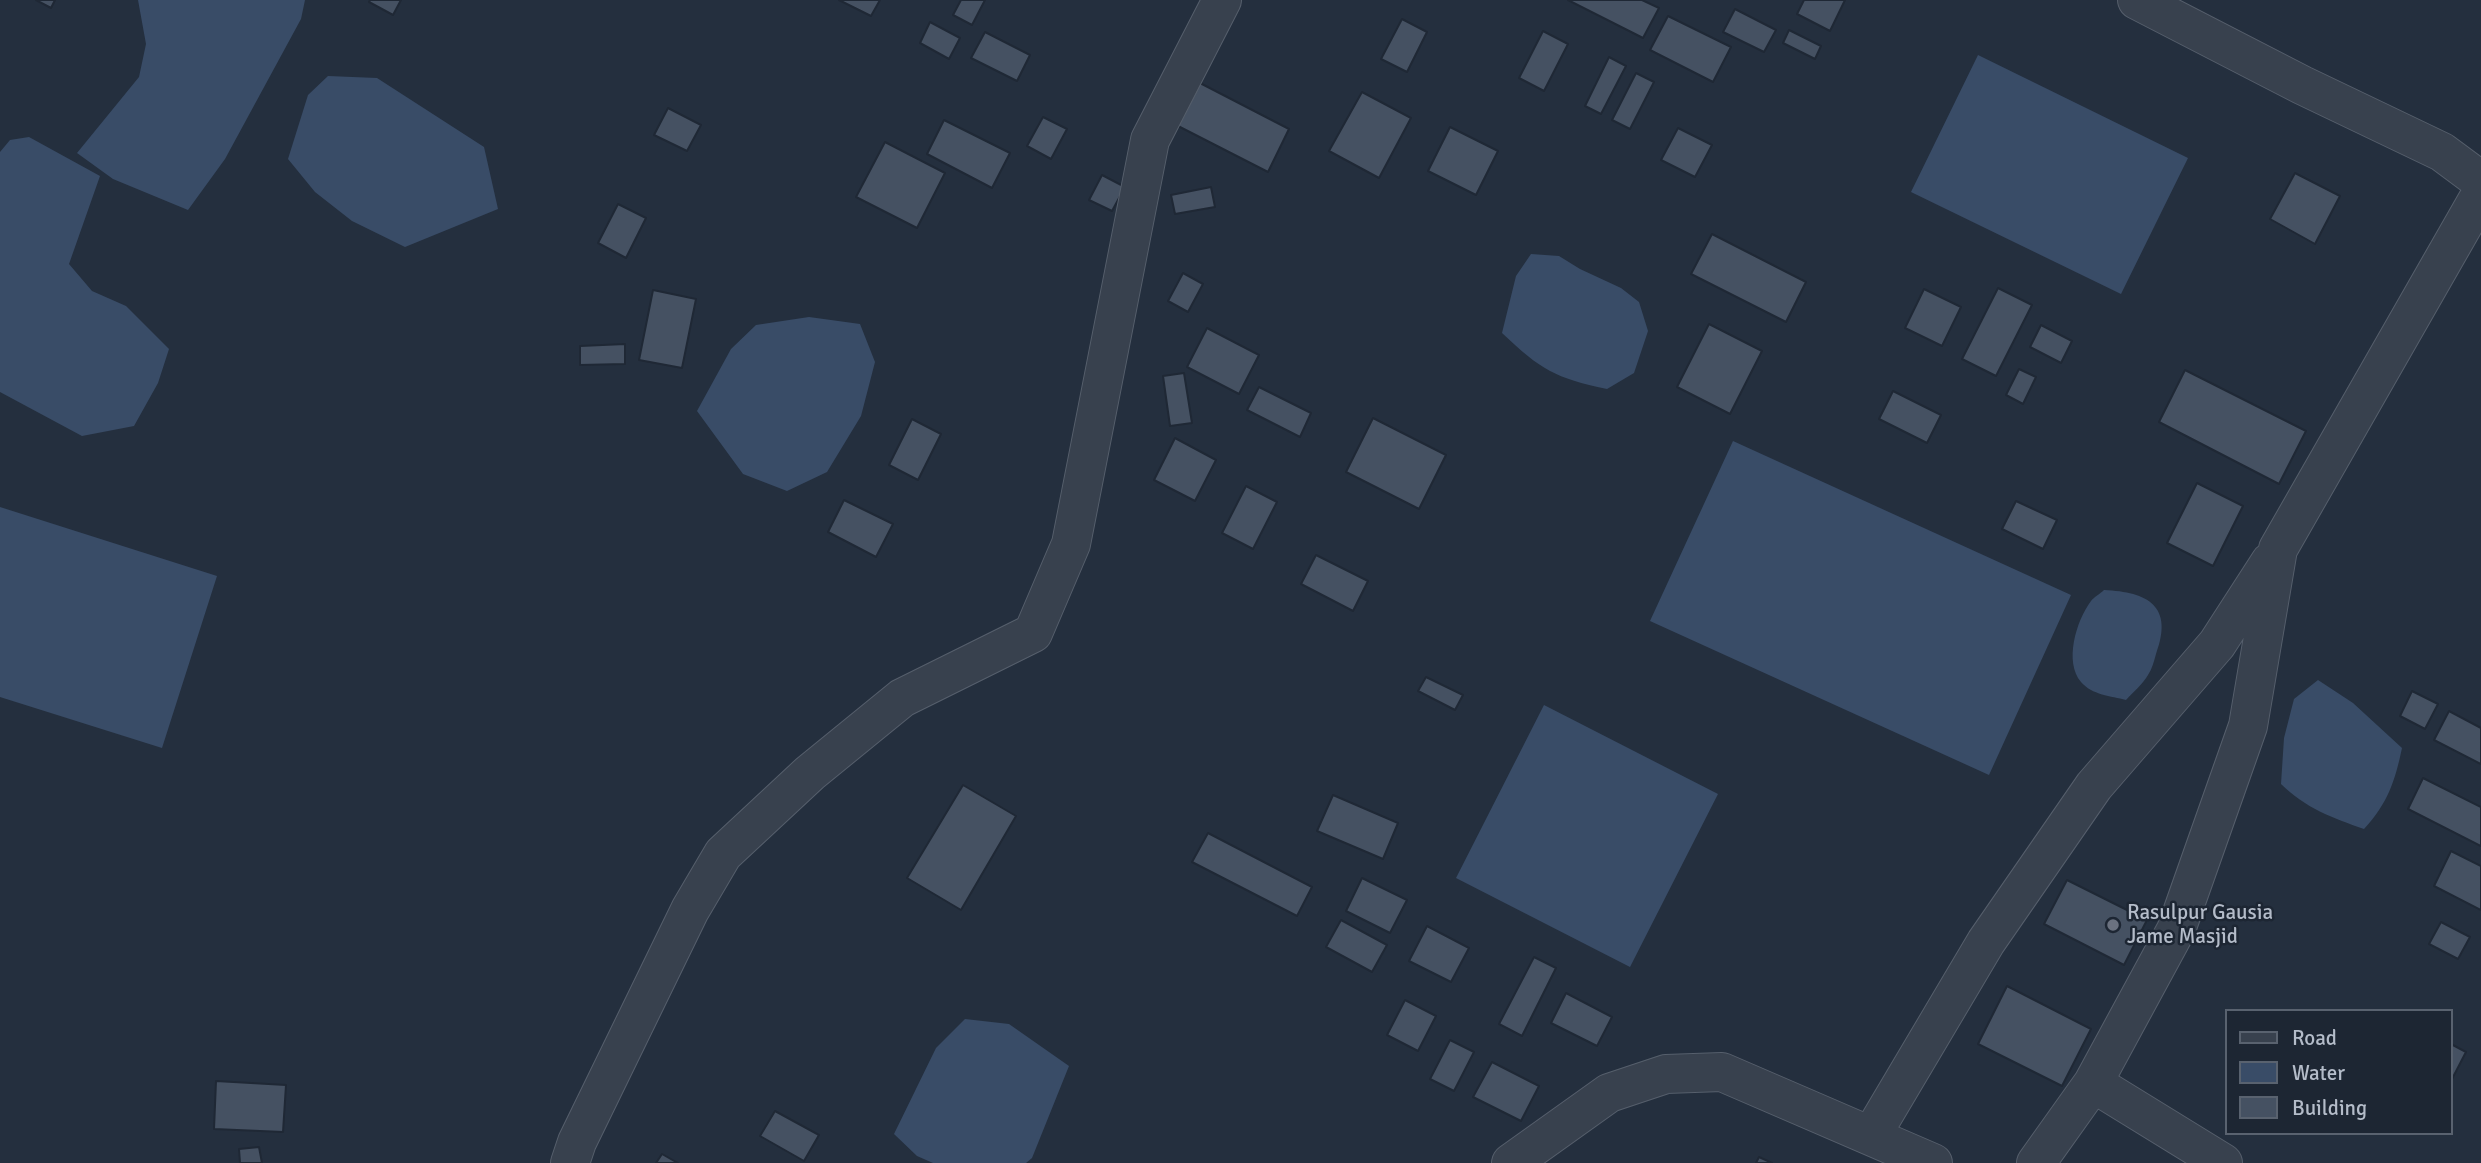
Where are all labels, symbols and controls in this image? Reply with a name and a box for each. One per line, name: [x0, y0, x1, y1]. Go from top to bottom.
place label: Rasulpur Gausia Jame Masjid: [2127, 900, 2273, 950]
marker: Rasulpur Gausia Jame Masjid: [2105, 917, 2121, 933]
legend: [2226, 1009, 2453, 1135]
text: Road: [2292, 1025, 2337, 1051]
text: Water: [2292, 1060, 2345, 1086]
text: Building: [2292, 1095, 2367, 1121]

